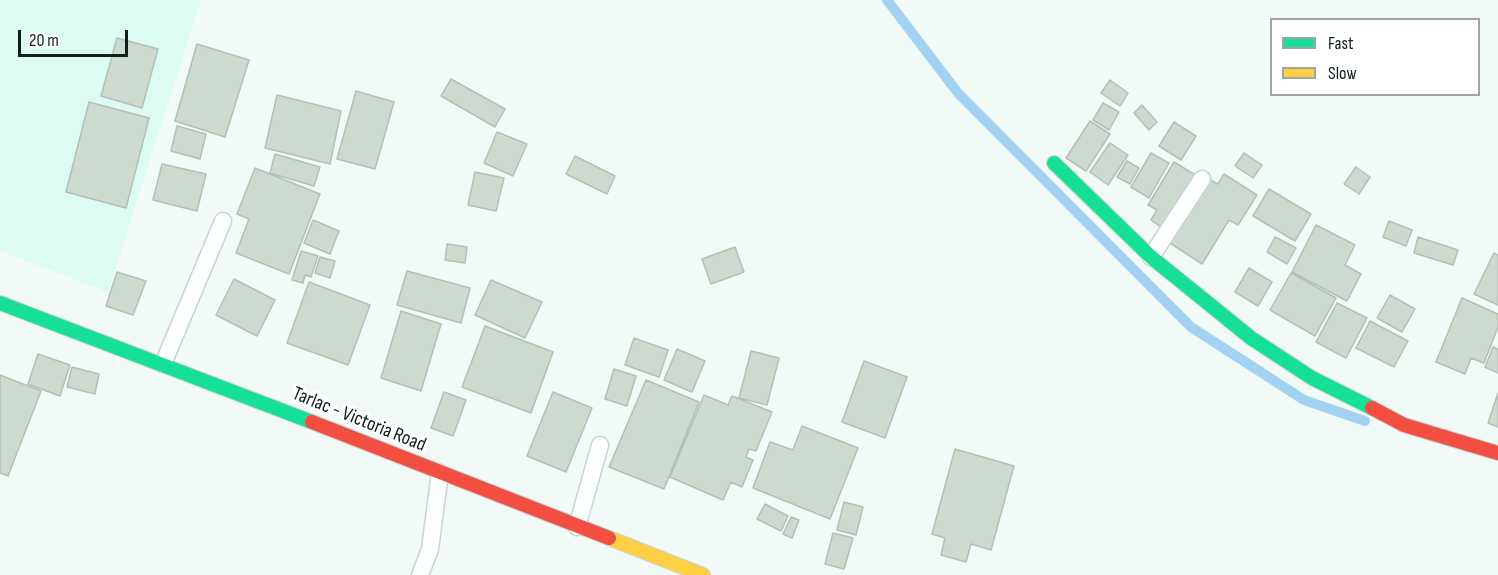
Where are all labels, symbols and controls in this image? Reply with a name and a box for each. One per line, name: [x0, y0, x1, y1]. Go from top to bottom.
scale bar: [21, 18, 130, 56]
legend: [1270, 18, 1480, 96]
text: 20 m: [29, 30, 59, 51]
text: Fast: [1328, 33, 1353, 54]
text: Slow: [1328, 63, 1357, 84]
street label: Tarlac - Victoria Road: [289, 382, 429, 458]

